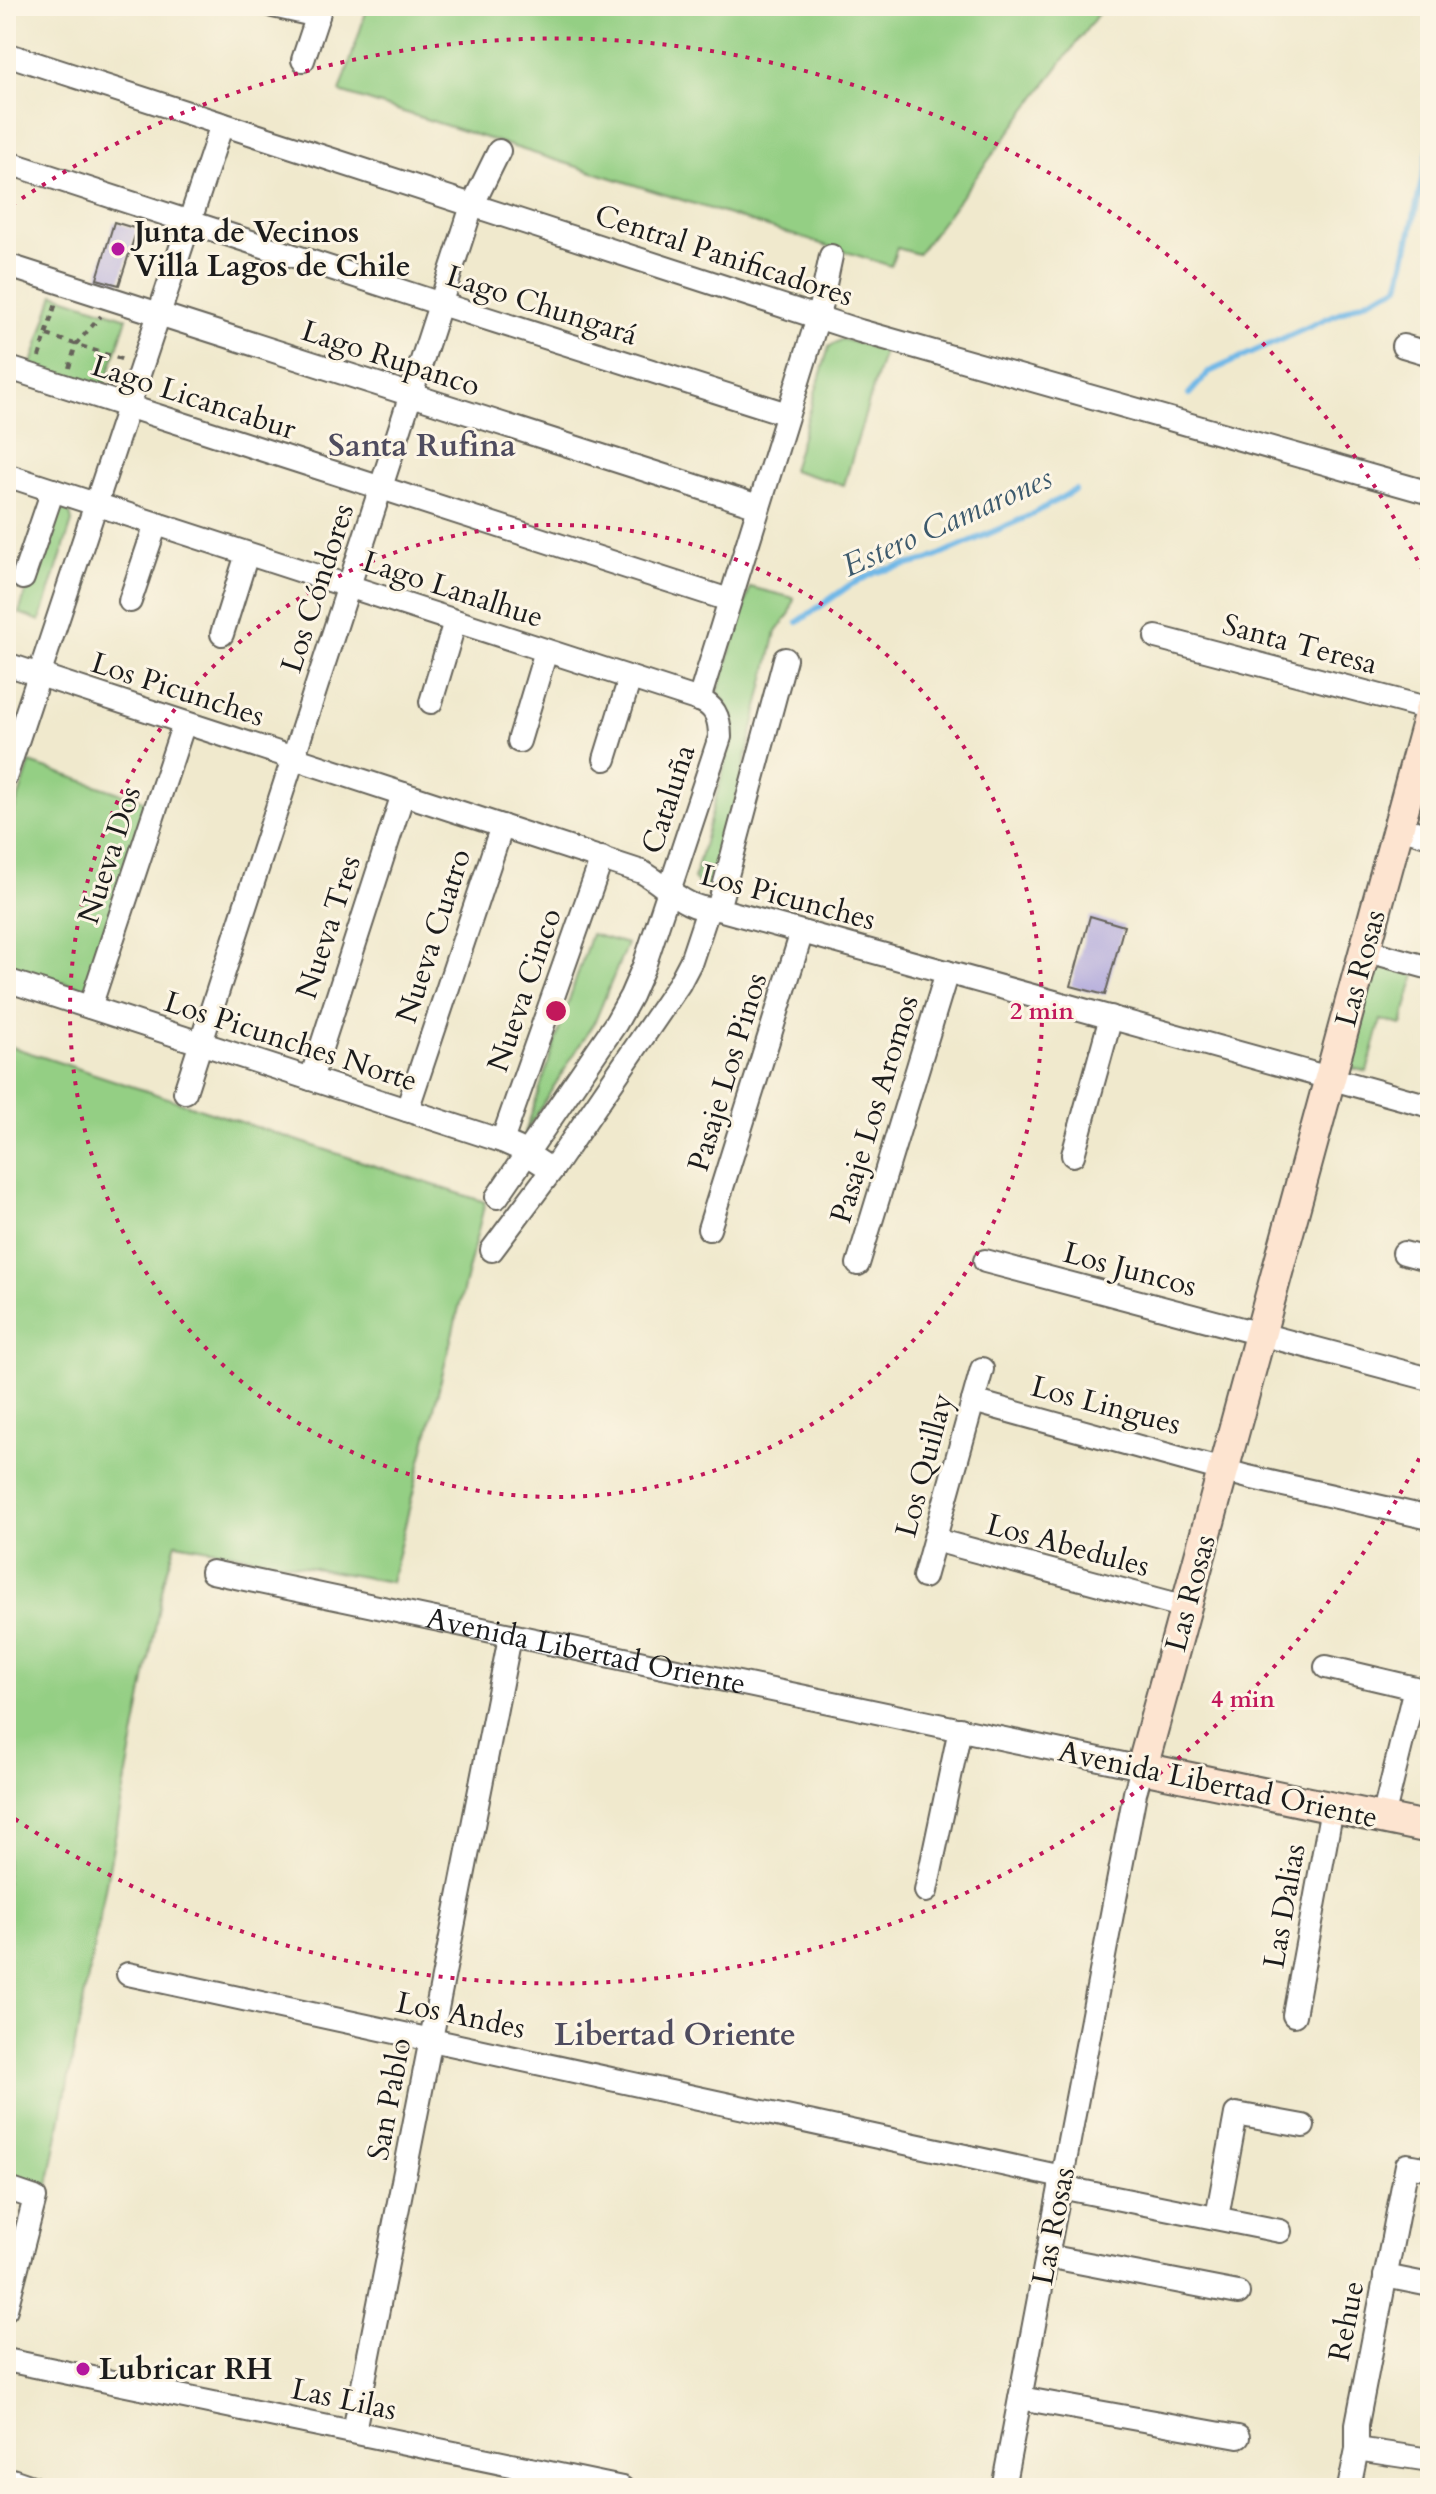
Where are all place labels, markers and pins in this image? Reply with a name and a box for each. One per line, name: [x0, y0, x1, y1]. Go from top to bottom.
place label: Junta de Vecinos Villa Lagos de Chile: [130, 212, 411, 287]
marker: Junta de Vecinos Villa Lagos de Chile: [109, 240, 127, 258]
centre of rings: [542, 997, 570, 1025]
place label: Lubricar RH: [99, 2349, 272, 2390]
marker: Lubricar RH: [74, 2360, 92, 2378]

